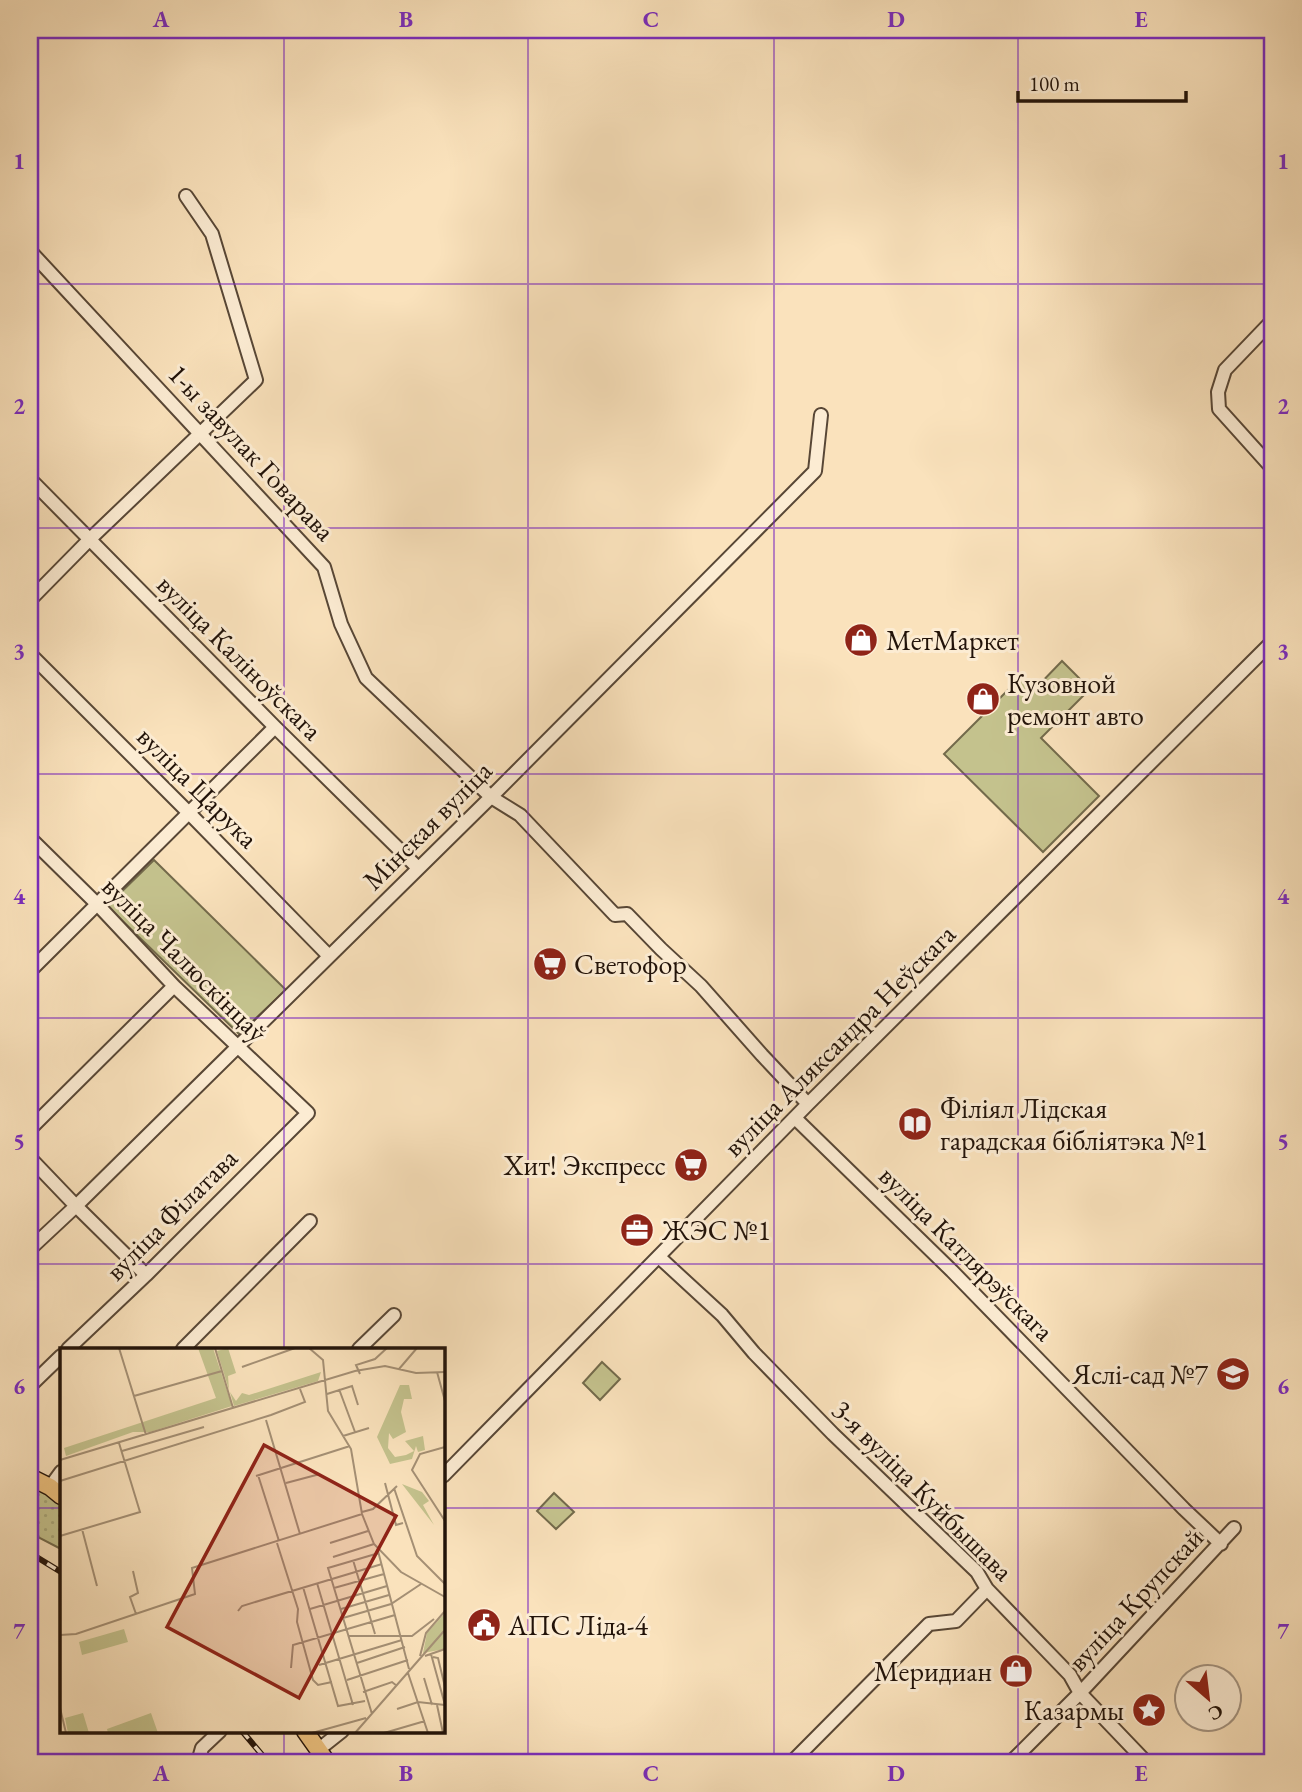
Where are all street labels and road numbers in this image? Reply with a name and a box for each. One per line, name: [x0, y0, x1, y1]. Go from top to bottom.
street label: 1-ы завулак Говарава: [161, 356, 344, 549]
street label: вуліца Каліноўскага: [149, 566, 331, 748]
street label: вуліца Царука: [130, 719, 267, 856]
street label: Мінская вуліца: [355, 752, 500, 897]
street label: вуліца Чалюскінцаў: [95, 869, 276, 1050]
street label: вуліца Аляксандра Неўскага: [715, 916, 963, 1164]
street label: вуліца Філатава: [97, 1140, 245, 1288]
street label: вуліца Катлярэўскага: [872, 1158, 1063, 1349]
street label: 3-я вуліца Куйбышава: [825, 1392, 1022, 1589]
street label: вуліца Крупскай: [1059, 1520, 1211, 1678]

